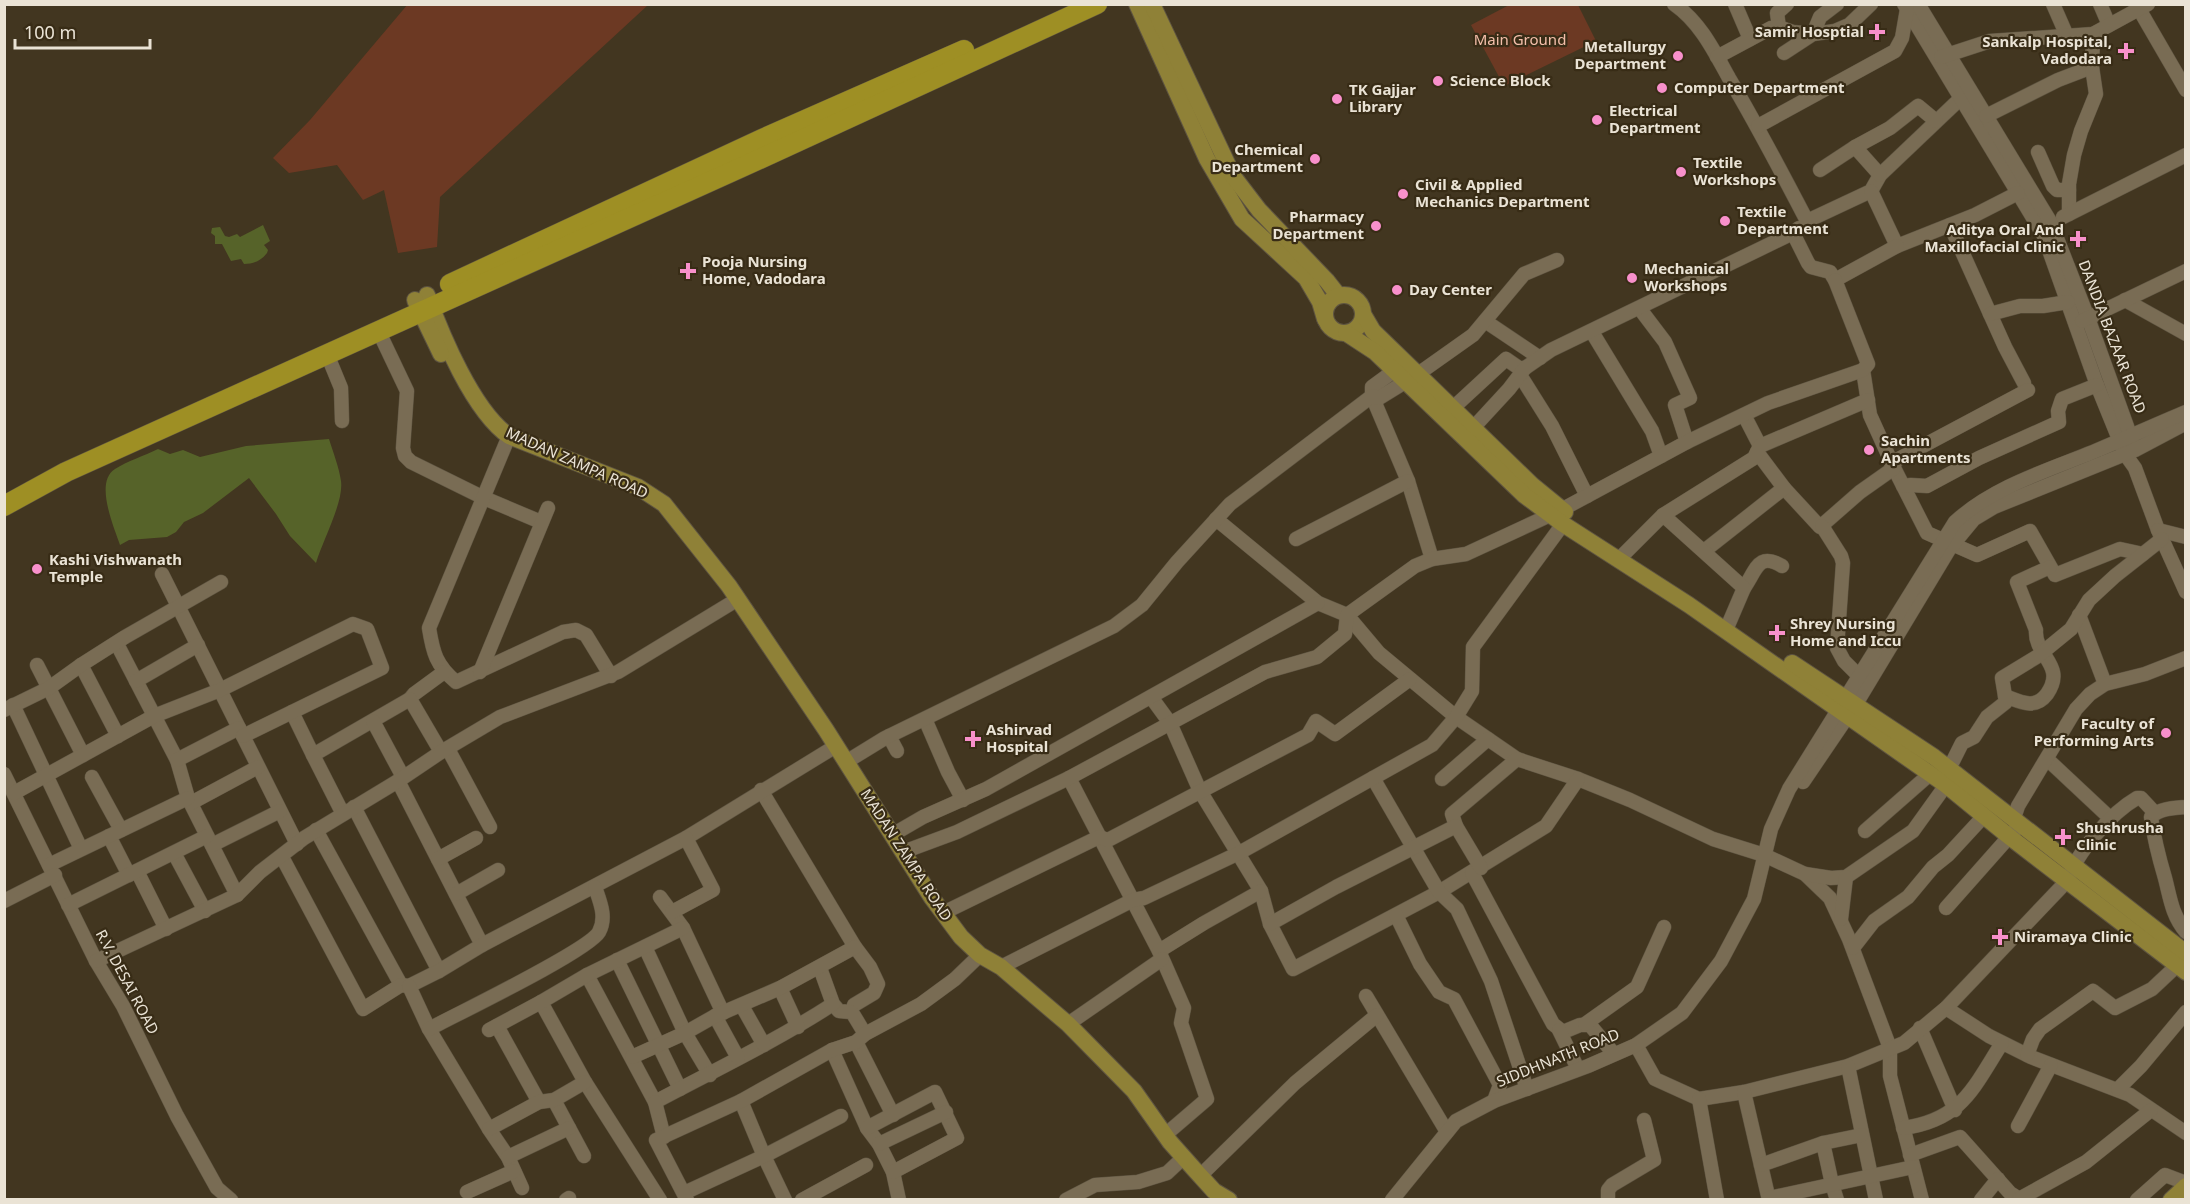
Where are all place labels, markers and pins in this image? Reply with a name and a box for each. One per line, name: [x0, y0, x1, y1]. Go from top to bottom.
place label: Samir Hosptial: [1755, 21, 1864, 41]
marker: Samir Hosptial: [1868, 23, 1886, 41]
place label: Sankalp Hospital, Vadodara: [1982, 31, 2112, 68]
place label: Metallurgy Department: [1575, 36, 1666, 73]
marker: Sankalp Hospital, Vadodara: [2117, 42, 2135, 60]
marker: Metallurgy Department: [1671, 49, 1685, 63]
place label: Science Block: [1450, 70, 1551, 90]
marker: Science Block: [1431, 74, 1445, 88]
place label: Computer Department: [1674, 77, 1845, 97]
place label: TK Gajjar Library: [1349, 79, 1416, 116]
marker: Computer Department: [1655, 81, 1669, 95]
marker: TK Gajjar Library: [1330, 92, 1344, 106]
place label: Electrical Department: [1609, 100, 1701, 137]
marker: Electrical Department: [1590, 113, 1604, 127]
place label: Chemical Department: [1212, 139, 1303, 176]
marker: Chemical Department: [1308, 152, 1322, 166]
place label: Textile Workshops: [1693, 152, 1776, 189]
marker: Textile Workshops: [1674, 165, 1688, 179]
place label: Civil & Applied Mechanics Department: [1415, 174, 1590, 211]
marker: Civil & Applied Mechanics Department: [1396, 187, 1410, 201]
place label: Textile Department: [1737, 201, 1829, 238]
place label: Pharmacy Department: [1273, 206, 1364, 243]
marker: Textile Department: [1718, 214, 1732, 228]
marker: Pharmacy Department: [1369, 219, 1383, 233]
place label: Aditya Oral And Maxillofacial Clinic: [1924, 219, 2064, 256]
marker: Aditya Oral And Maxillofacial Clinic: [2069, 230, 2087, 248]
place label: Pooja Nursing Home, Vadodara: [702, 251, 826, 288]
place label: Mechanical Workshops: [1644, 258, 1729, 295]
marker: Pooja Nursing Home, Vadodara: [679, 262, 697, 280]
marker: Mechanical Workshops: [1625, 271, 1639, 285]
place label: Day Center: [1409, 279, 1492, 299]
marker: Day Center: [1390, 283, 1404, 297]
place label: Sachin Apartments: [1881, 430, 1970, 467]
marker: Sachin Apartments: [1862, 443, 1876, 457]
place label: Kashi Vishwanath Temple: [49, 549, 182, 586]
marker: Kashi Vishwanath Temple: [30, 562, 44, 576]
place label: Shrey Nursing Home and Iccu: [1790, 613, 1902, 650]
marker: Shrey Nursing Home and Iccu: [1768, 624, 1786, 642]
place label: Faculty of Performing Arts: [2034, 713, 2155, 750]
place label: Ashirvad Hospital: [986, 719, 1052, 756]
marker: Faculty of Performing Arts: [2159, 726, 2173, 740]
marker: Ashirvad Hospital: [964, 730, 982, 748]
place label: Shushrusha Clinic: [2076, 817, 2164, 854]
marker: Shushrusha Clinic: [2054, 828, 2072, 846]
place label: Niramaya Clinic: [2014, 926, 2132, 946]
marker: Niramaya Clinic: [1991, 928, 2009, 946]

